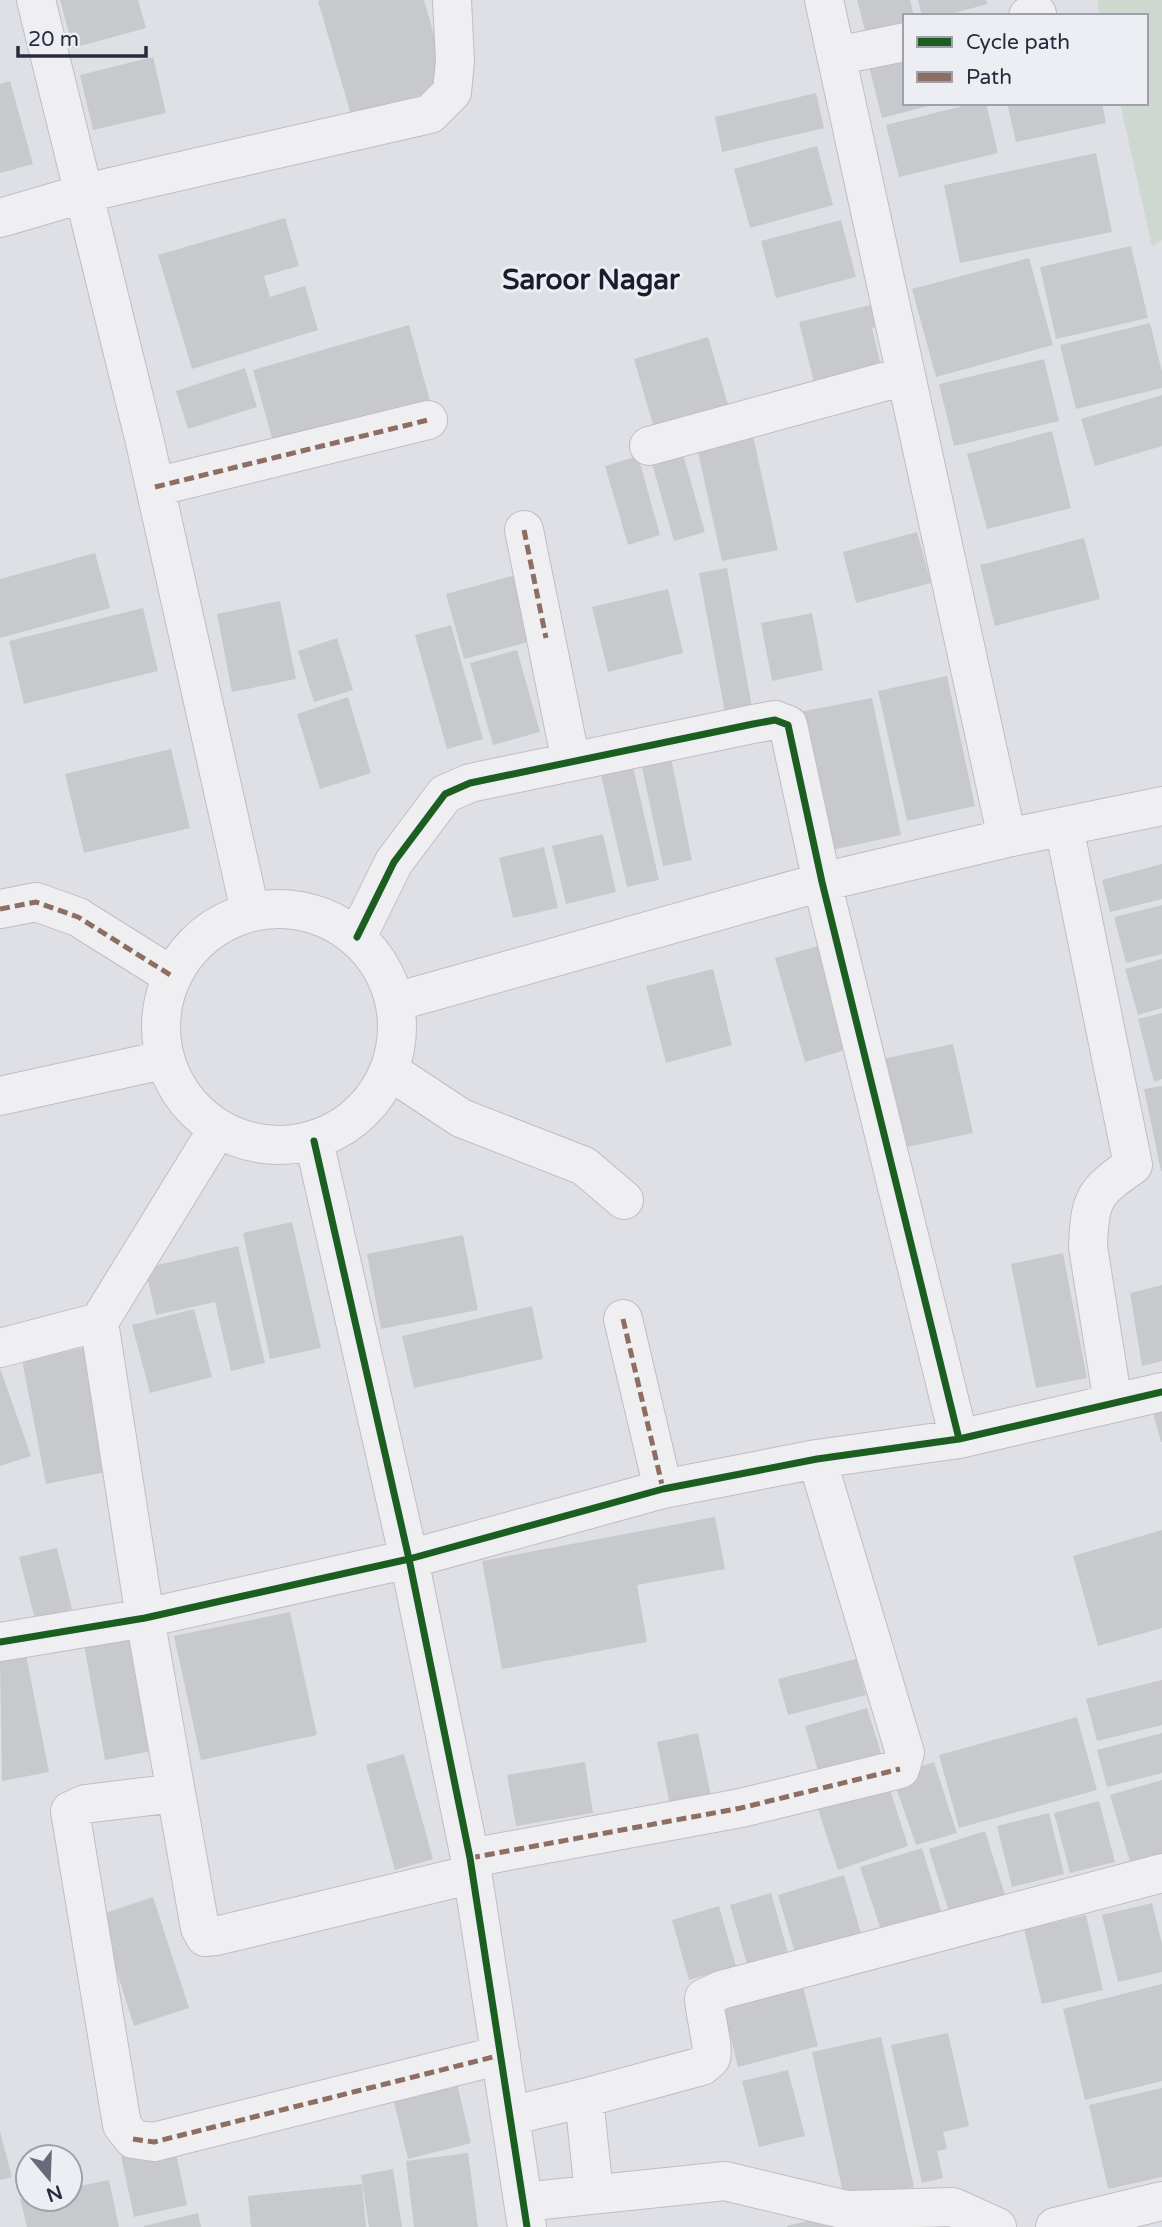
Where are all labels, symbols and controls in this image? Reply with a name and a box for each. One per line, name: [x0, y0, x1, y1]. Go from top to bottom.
scale bar: [18, 14, 145, 58]
legend: [903, 14, 1148, 105]
text: 20 m: [28, 27, 79, 52]
text: Cycle path: [966, 30, 1070, 55]
text: Path: [966, 65, 1012, 90]
district label: Saroor Nagar: [502, 263, 681, 297]
north arrow: [14, 2143, 84, 2213]
text: N: [43, 2180, 65, 2206]

